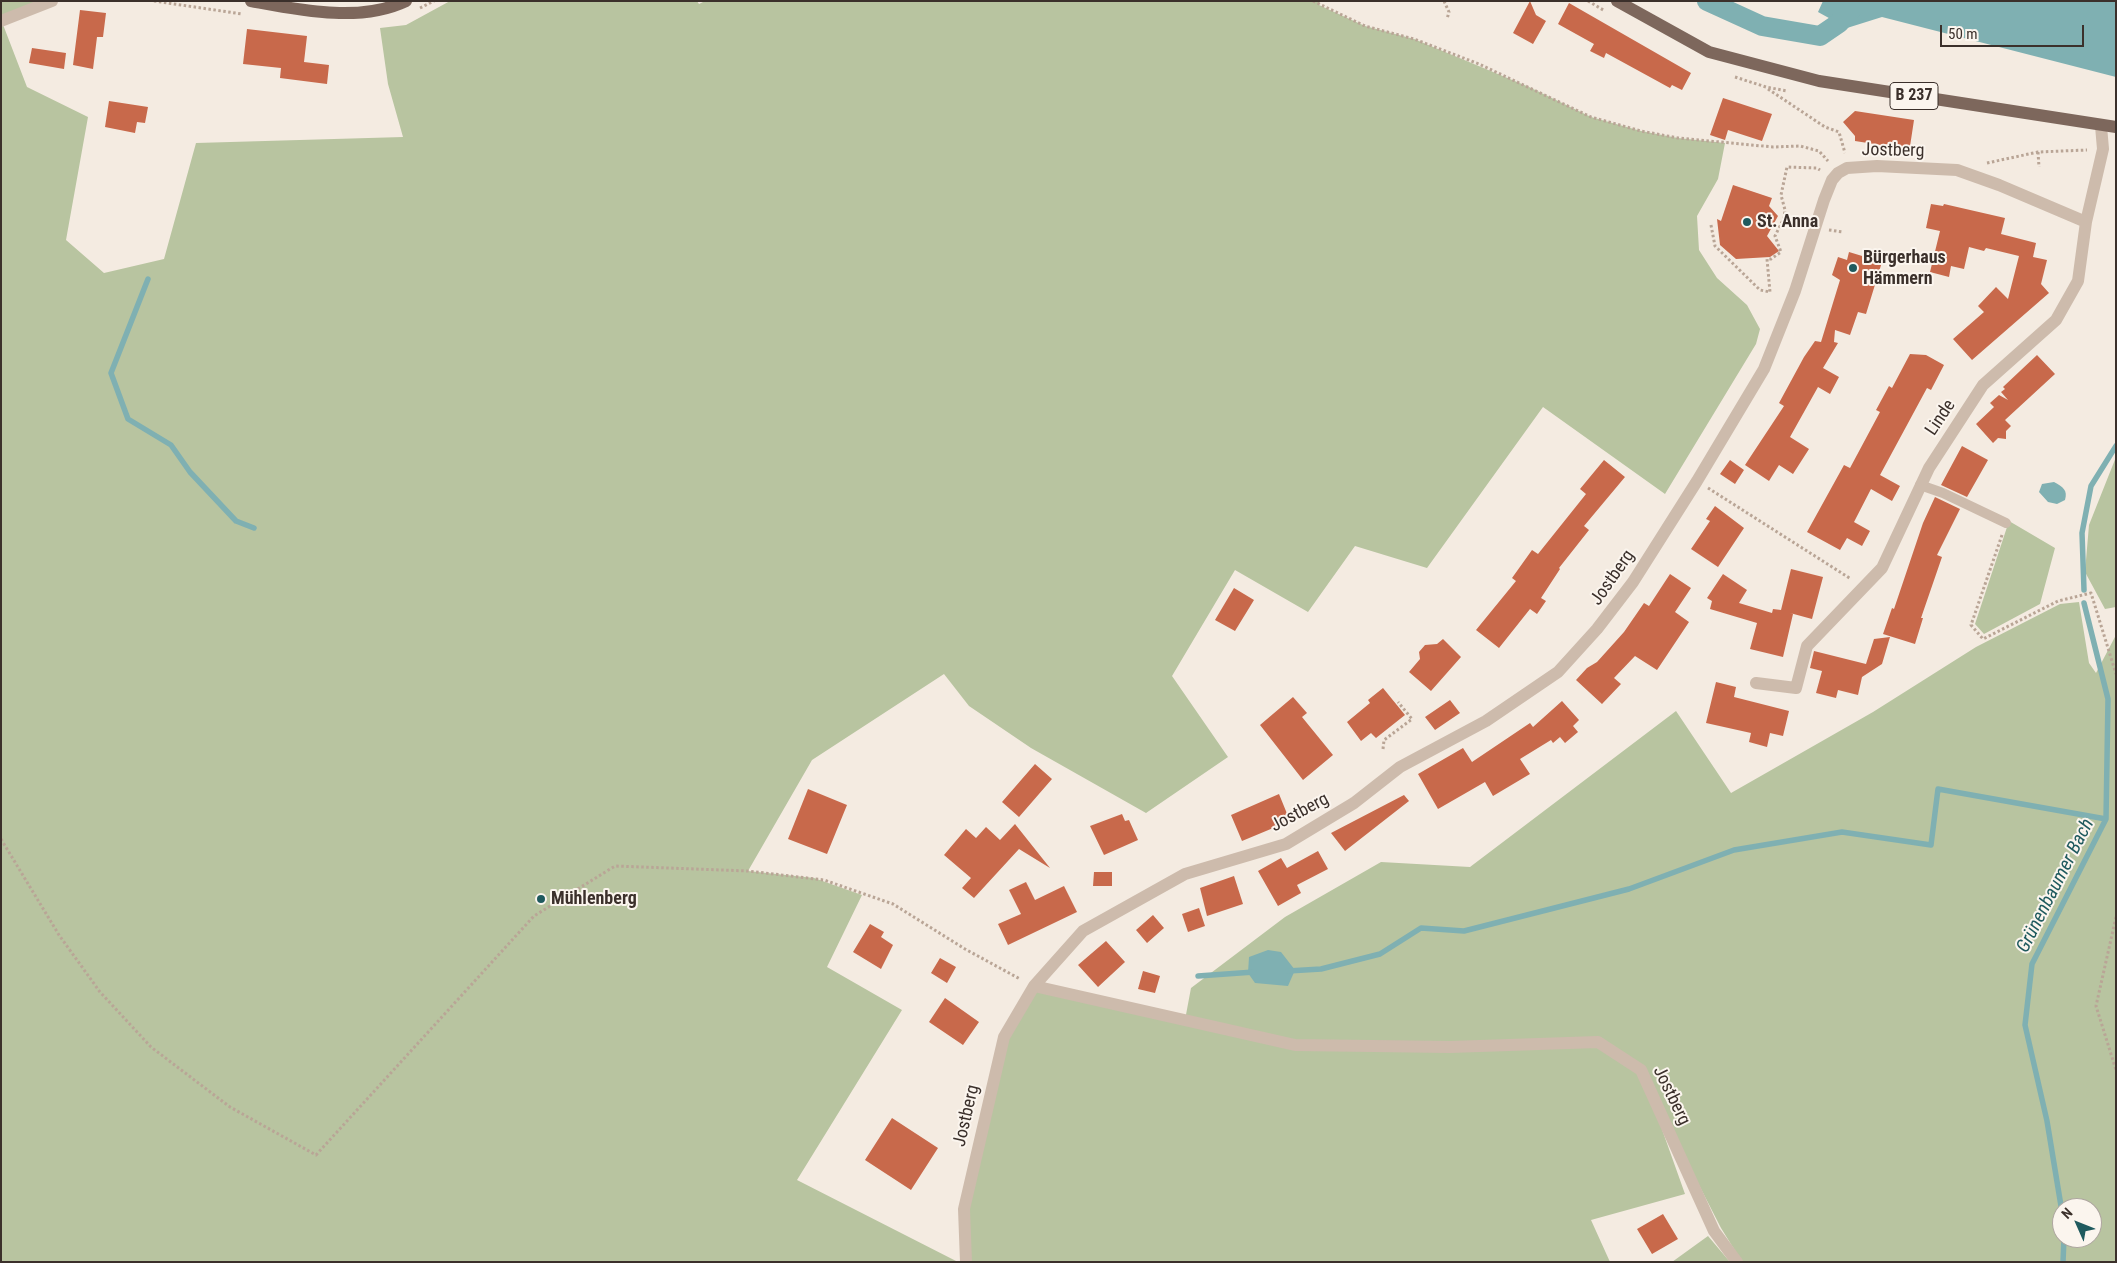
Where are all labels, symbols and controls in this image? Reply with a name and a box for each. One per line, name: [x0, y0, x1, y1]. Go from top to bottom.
scale bar: [1942, 15, 2086, 47]
text: 50 m: [1948, 25, 1978, 43]
road number: B 237: [1890, 82, 1938, 110]
street label: Jostberg: [1861, 140, 1925, 162]
place label: St. Anna: [1757, 211, 1818, 233]
marker: St. Anna: [1741, 216, 1753, 228]
place label: Bürgerhaus Hämmern: [1863, 247, 1946, 290]
marker: Bürgerhaus Hämmern: [1847, 262, 1859, 274]
street label: Linde: [1921, 396, 1961, 440]
street label: Jostberg: [1586, 546, 1640, 610]
street label: Jostberg: [1267, 789, 1333, 837]
water label: Grünenbaumer Bach: [2012, 815, 2100, 957]
place label: Mühlenberg: [551, 888, 637, 910]
marker: Mühlenberg: [535, 893, 547, 905]
street label: Jostberg: [1648, 1063, 1694, 1129]
street label: Jostberg: [949, 1083, 985, 1149]
north arrow: [2052, 1198, 2102, 1248]
text: N: [2058, 1205, 2076, 1222]

